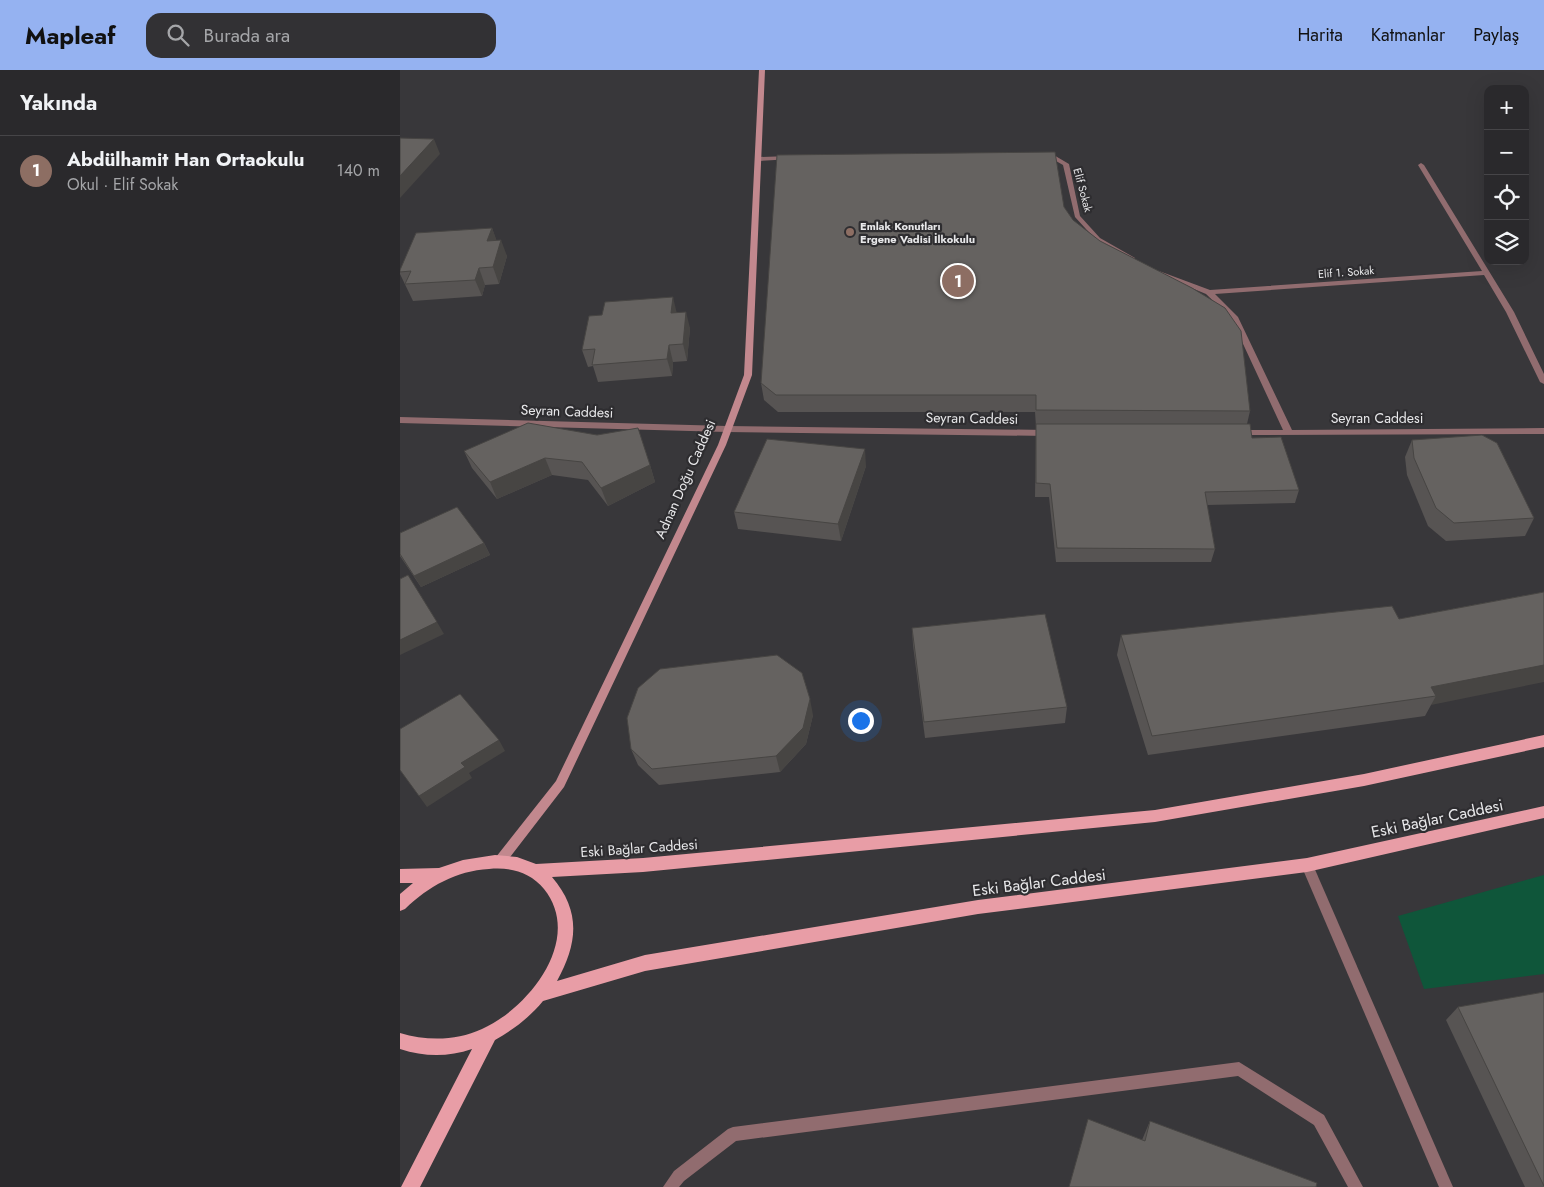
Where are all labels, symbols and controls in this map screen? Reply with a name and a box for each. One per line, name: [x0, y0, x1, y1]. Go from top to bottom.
search box: [146, 13, 496, 58]
text: Mapleaf: [25, 18, 116, 53]
icon: search: [164, 21, 192, 49]
text: Burada ara: [204, 22, 290, 49]
text: Harita: [1297, 22, 1343, 48]
text: Katmanlar: [1371, 22, 1445, 48]
text: Paylaş: [1473, 22, 1519, 48]
map controls: [1484, 85, 1529, 265]
button: +: [1484, 85, 1529, 130]
text: Yakında: [20, 88, 97, 118]
button: −: [1484, 130, 1529, 175]
text: Abdülhamit Han Ortaokulu: [67, 146, 305, 173]
text: 1: [32, 159, 40, 182]
text: 140 m: [337, 159, 380, 182]
street label: Elif Sokak: [1069, 166, 1097, 214]
text: Okul · Elif Sokak: [67, 173, 178, 196]
button: locate: [1484, 175, 1529, 220]
place label: Emlak Konutları Ergene Vadisi İlkokulu: [860, 218, 975, 247]
button: layers: [1484, 220, 1529, 265]
marker: Emlak Konutları Ergene Vadisi İlkokulu: [844, 226, 856, 238]
pin: 1: [942, 262, 974, 300]
street label: Elif 1. Sokak: [1317, 262, 1375, 282]
street label: Seyran Caddesi: [520, 399, 614, 423]
street label: Seyran Caddesi: [925, 407, 1019, 429]
street label: Seyran Caddesi: [1331, 408, 1423, 428]
street label: Adnan Doğu Caddesi: [650, 416, 720, 542]
your location: [848, 708, 874, 734]
street label: Eski Bağlar Caddesi: [1369, 793, 1505, 844]
street label: Eski Bağlar Caddesi: [580, 834, 698, 862]
street label: Eski Bağlar Caddesi: [971, 863, 1107, 902]

